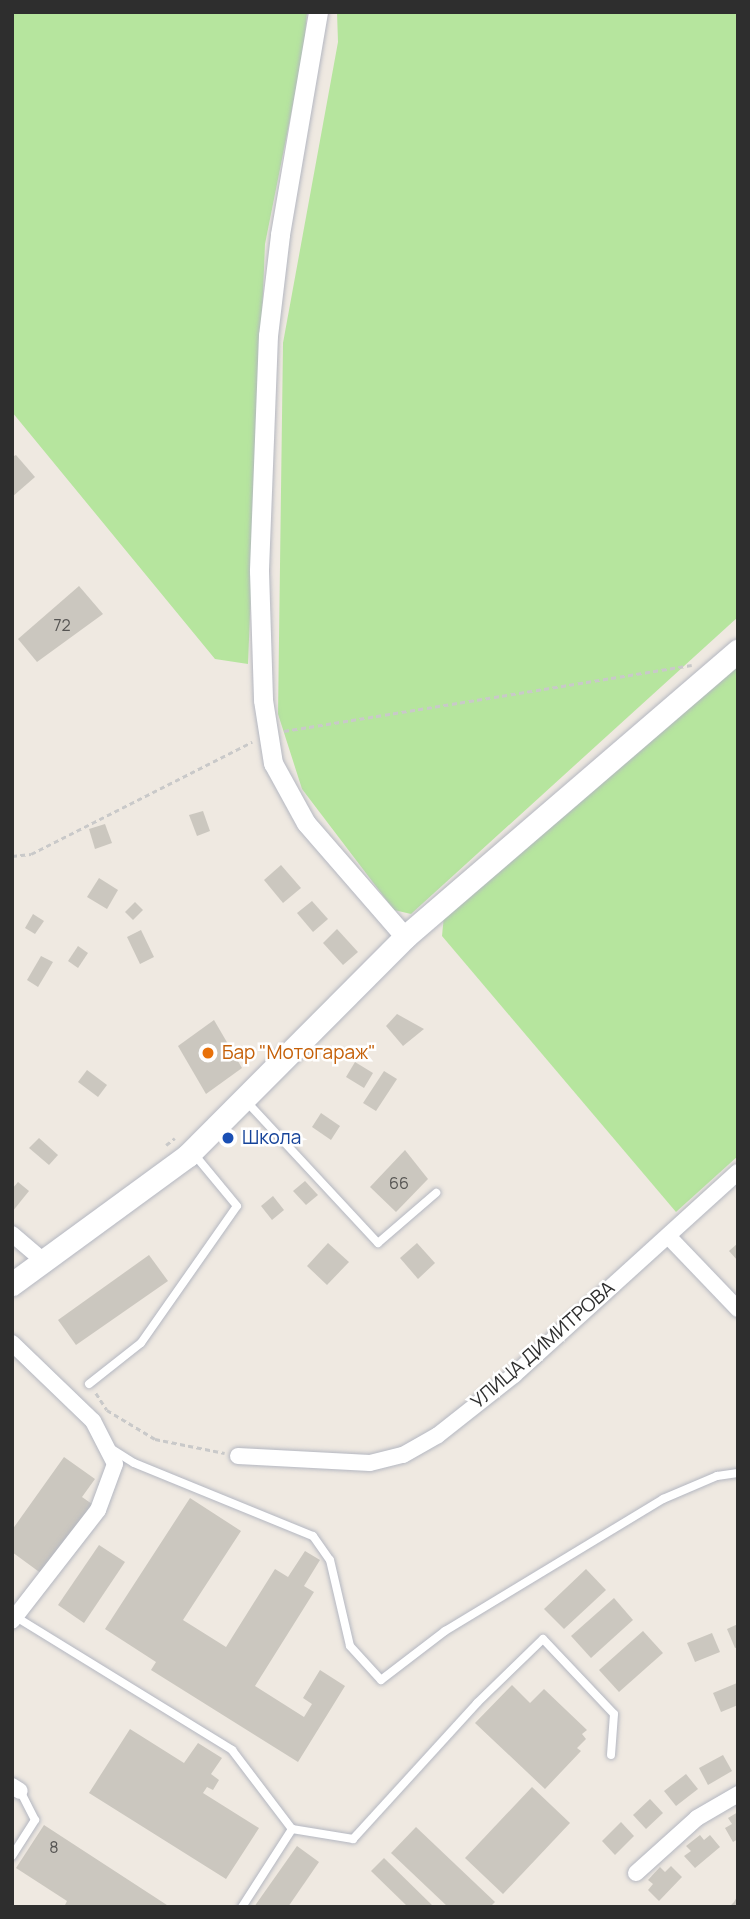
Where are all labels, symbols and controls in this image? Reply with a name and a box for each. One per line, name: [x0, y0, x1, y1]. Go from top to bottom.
house number: 72: [53, 615, 71, 635]
place label: Бар "Мотогараж": [222, 1042, 376, 1064]
marker: Бар "Мотогараж": [200, 1045, 216, 1061]
place label: Школа: [242, 1127, 301, 1149]
marker: Школа: [220, 1130, 236, 1146]
house number: 66: [389, 1173, 409, 1193]
street label: УЛИЦА ДИМИТРОВА: [467, 1277, 619, 1413]
house number: 8: [49, 1837, 59, 1857]

